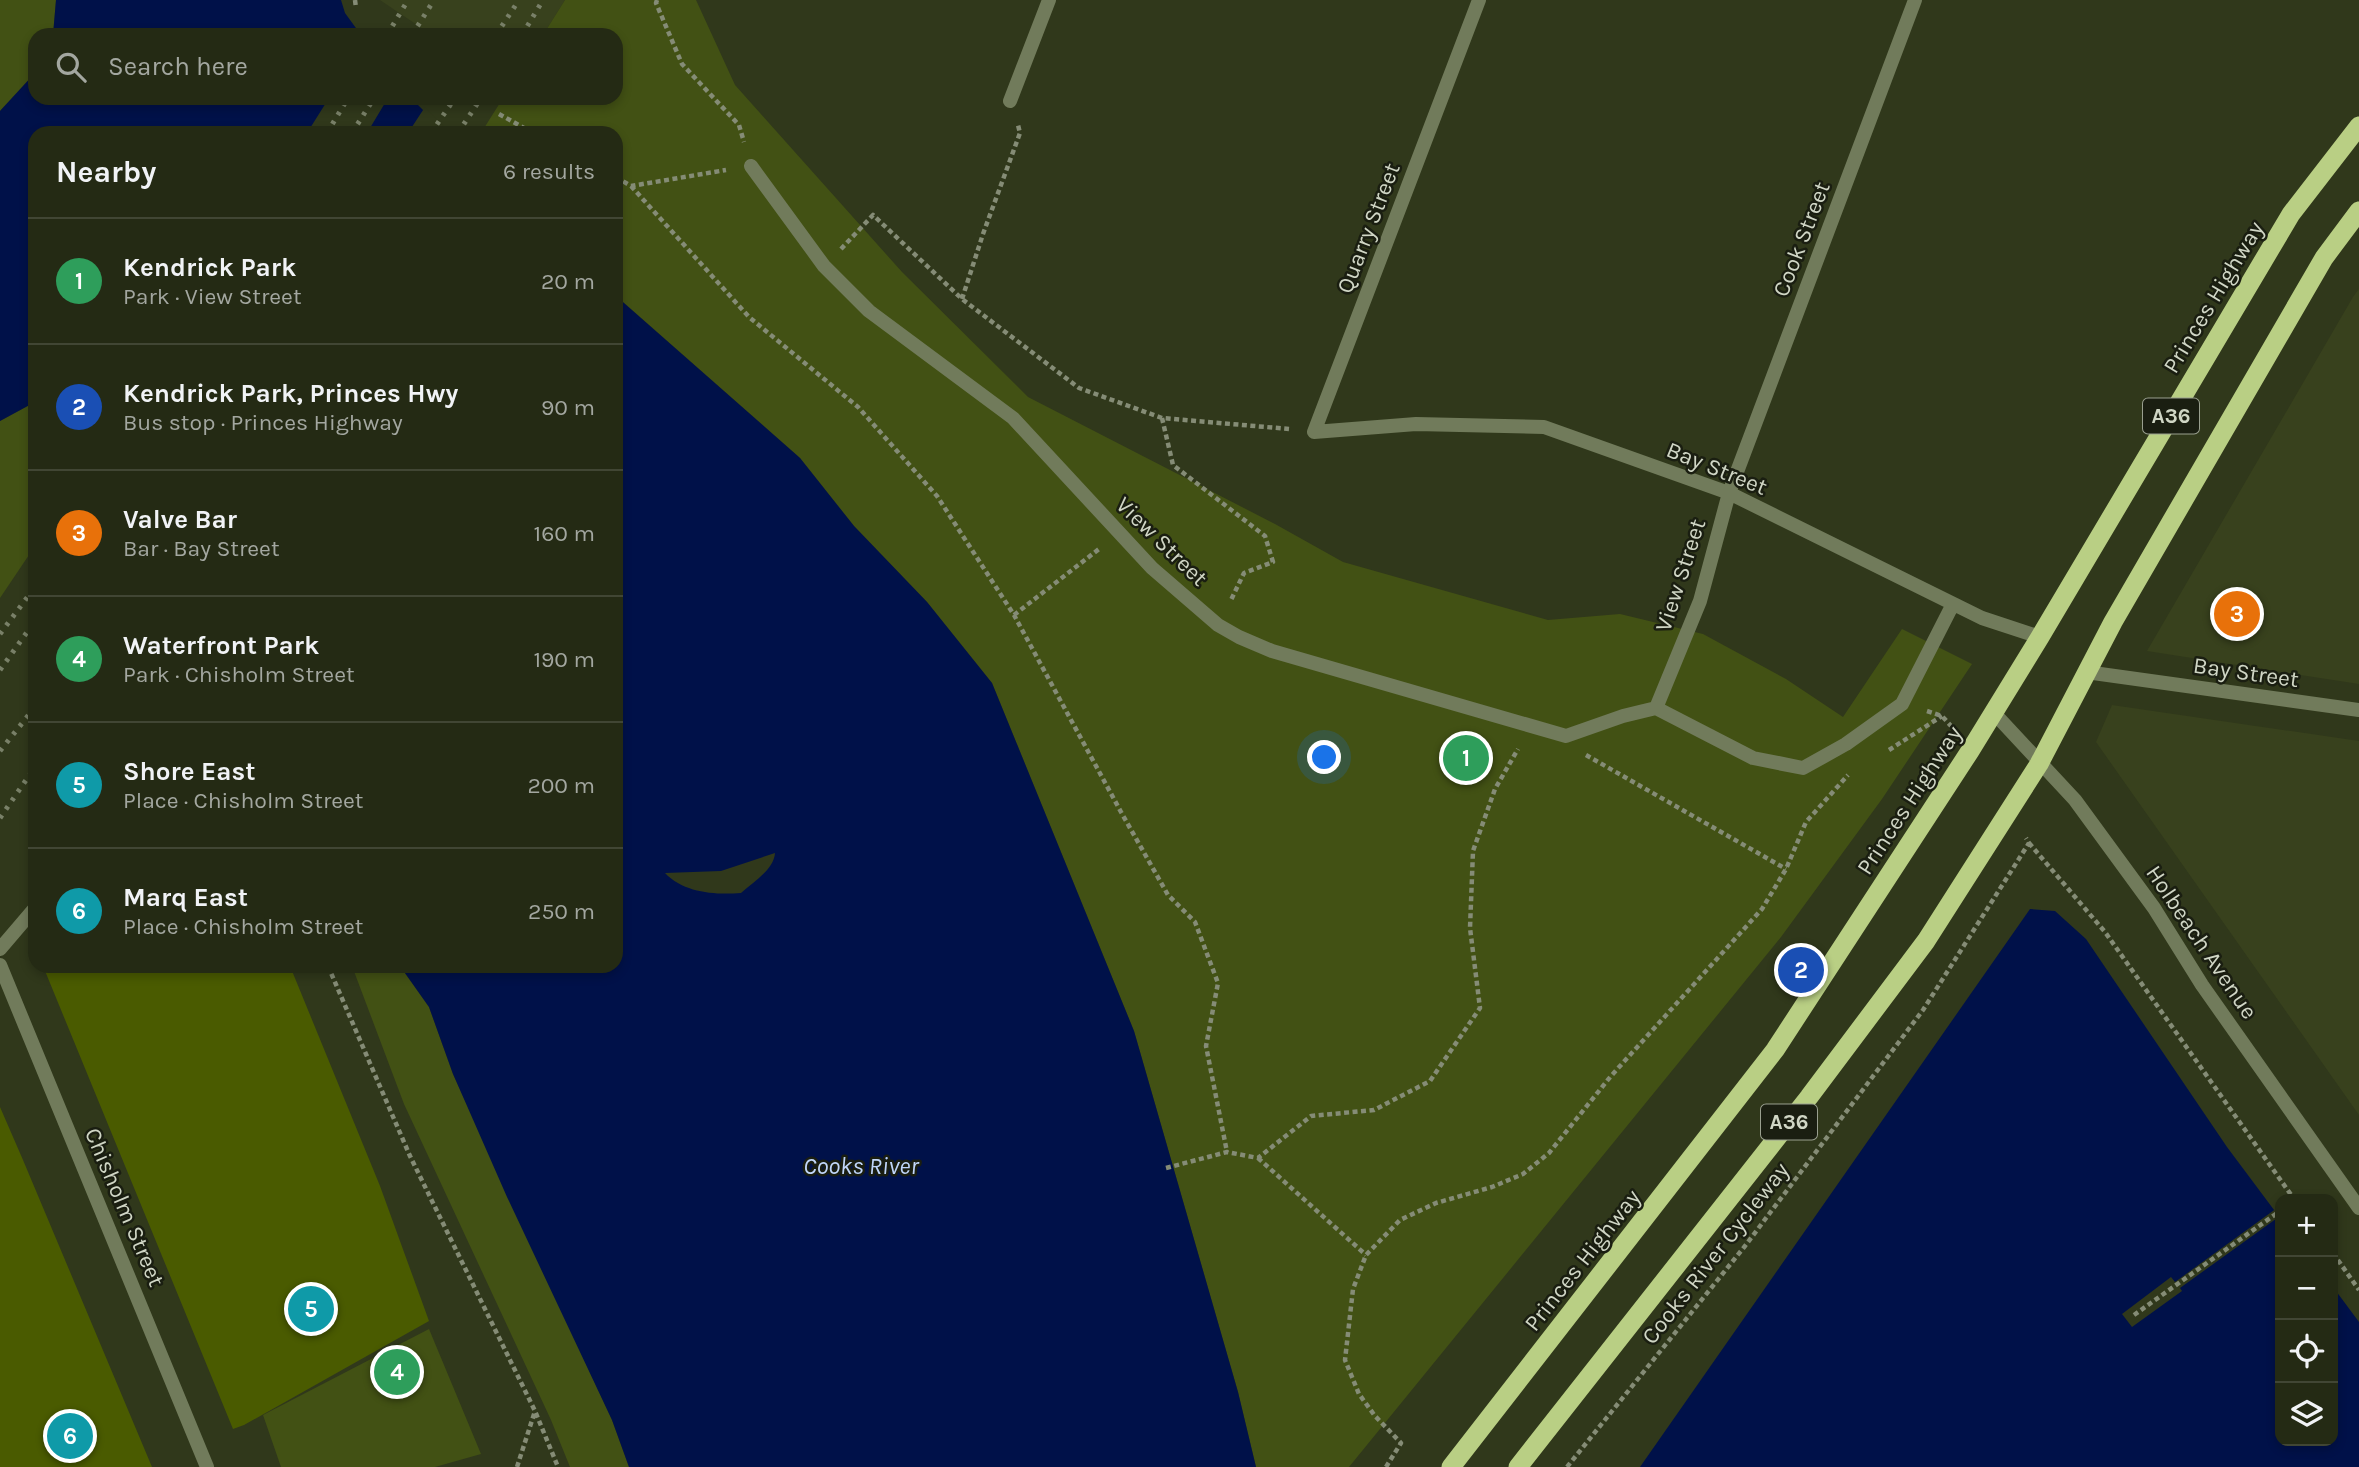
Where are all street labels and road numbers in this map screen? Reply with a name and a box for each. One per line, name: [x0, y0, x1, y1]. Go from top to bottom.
street label: Quarry Street: [1331, 159, 1406, 297]
street label: Cook Street: [1767, 178, 1836, 300]
street label: Princes Highway: [2158, 216, 2269, 378]
road number: A36: [2143, 398, 2199, 434]
street label: Bay Street: [1662, 436, 1771, 501]
street label: View Street: [1110, 491, 1213, 592]
street label: View Street: [1650, 515, 1711, 635]
street label: Bay Street: [2191, 652, 2301, 693]
street label: Princes Highway: [1851, 720, 1968, 880]
street label: Holbeach Avenue: [2140, 860, 2263, 1024]
road number: A36: [1761, 1104, 1817, 1140]
street label: Chisholm Street: [79, 1124, 170, 1291]
street label: Cooks River Cycleway: [1636, 1157, 1795, 1349]
street label: Princes Highway: [1519, 1184, 1646, 1336]

